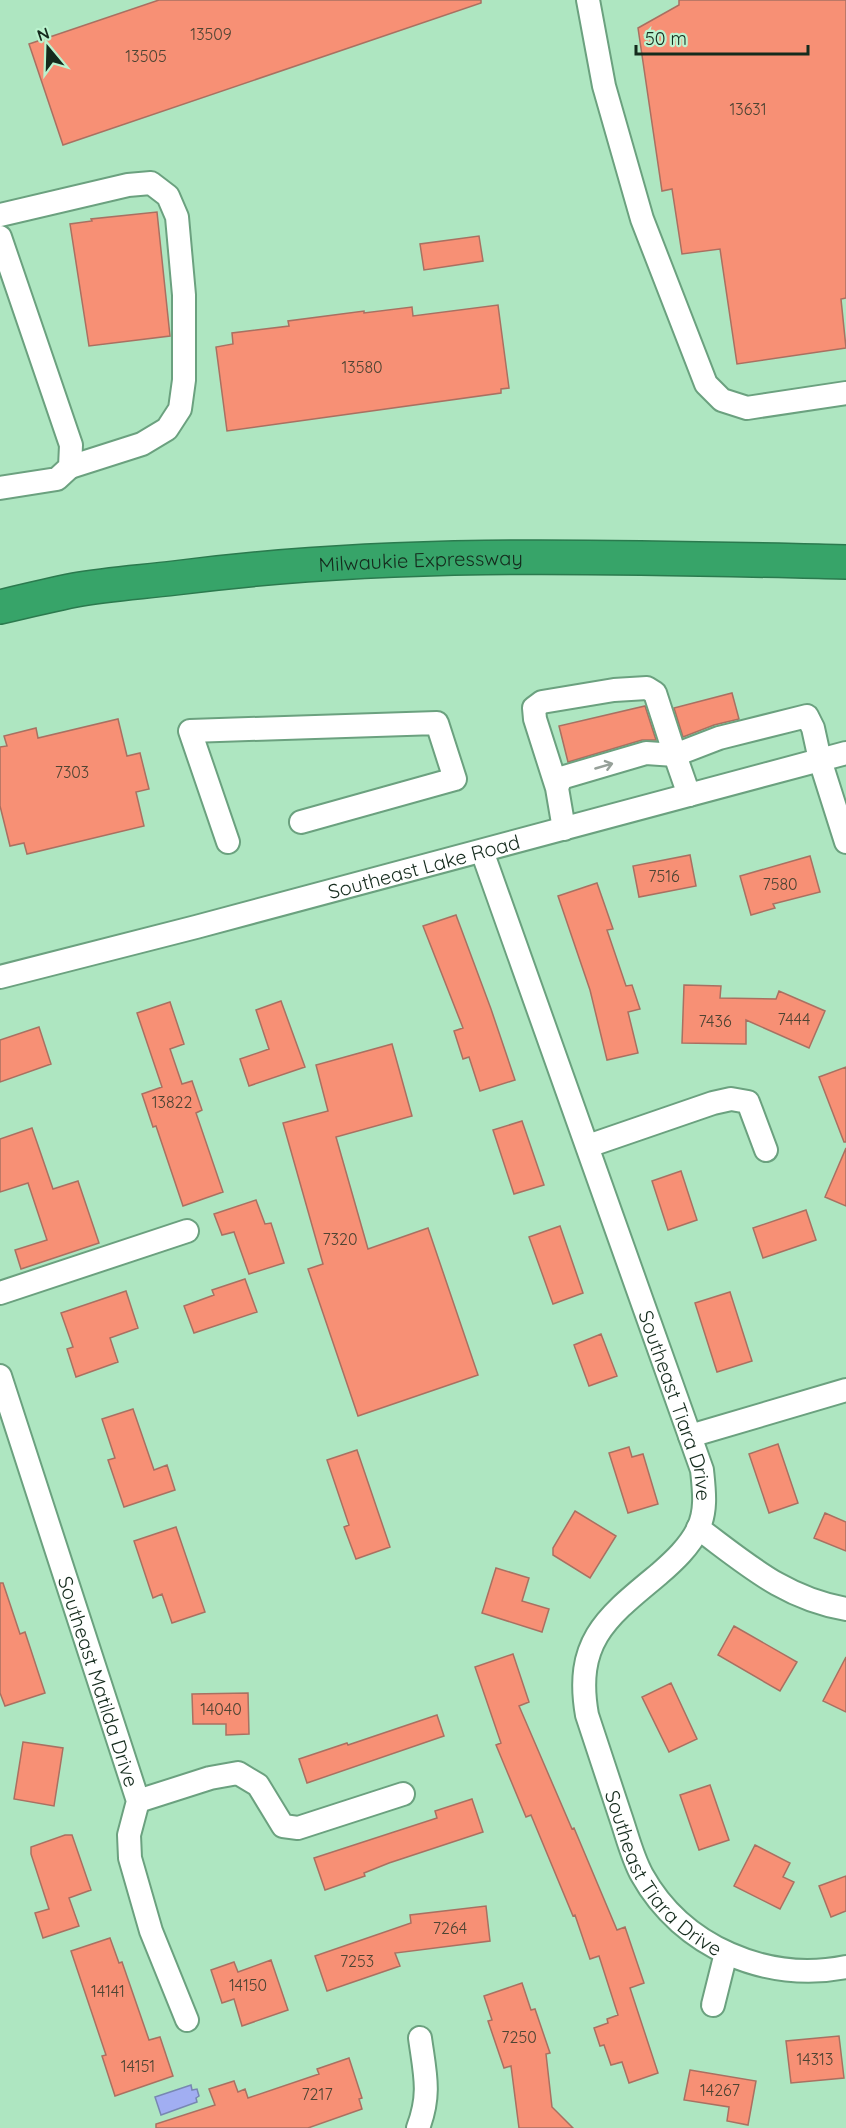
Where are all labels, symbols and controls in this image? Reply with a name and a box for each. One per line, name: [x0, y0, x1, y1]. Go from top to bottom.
north arrow: [18, 18, 78, 78]
scale bar: [636, 18, 808, 56]
text: N: [34, 22, 52, 45]
house number: 13509: [190, 24, 232, 44]
text: 50 m: [645, 27, 687, 50]
house number: 13505: [125, 46, 167, 66]
house number: 13631: [729, 99, 767, 119]
house number: 13580: [341, 357, 383, 377]
street label: Milwaukie Expressway: [318, 545, 523, 577]
one-way arrow: [594, 759, 613, 771]
house number: 7303: [55, 762, 89, 782]
street label: Southeast Lake Road: [325, 828, 522, 904]
house number: 7516: [648, 866, 680, 886]
house number: 7580: [762, 874, 798, 894]
house number: 7444: [778, 1009, 810, 1029]
house number: 7436: [699, 1011, 732, 1031]
house number: 13822: [152, 1092, 192, 1112]
house number: 7320: [323, 1229, 357, 1249]
street label: Southeast Tiara Drive: [634, 1307, 717, 1501]
street label: Southeast Matilda Drive: [53, 1573, 145, 1790]
house number: 14040: [200, 1699, 242, 1719]
street label: Southeast Tiara Drive: [600, 1787, 727, 1961]
house number: 7264: [433, 1918, 467, 1938]
house number: 7253: [340, 1951, 374, 1971]
house number: 14150: [229, 1975, 267, 1995]
house number: 14141: [91, 1981, 125, 2001]
house number: 7250: [501, 2027, 537, 2047]
house number: 14313: [797, 2049, 833, 2069]
house number: 14151: [121, 2056, 155, 2076]
house number: 14267: [700, 2080, 740, 2100]
house number: 7217: [301, 2084, 333, 2104]

